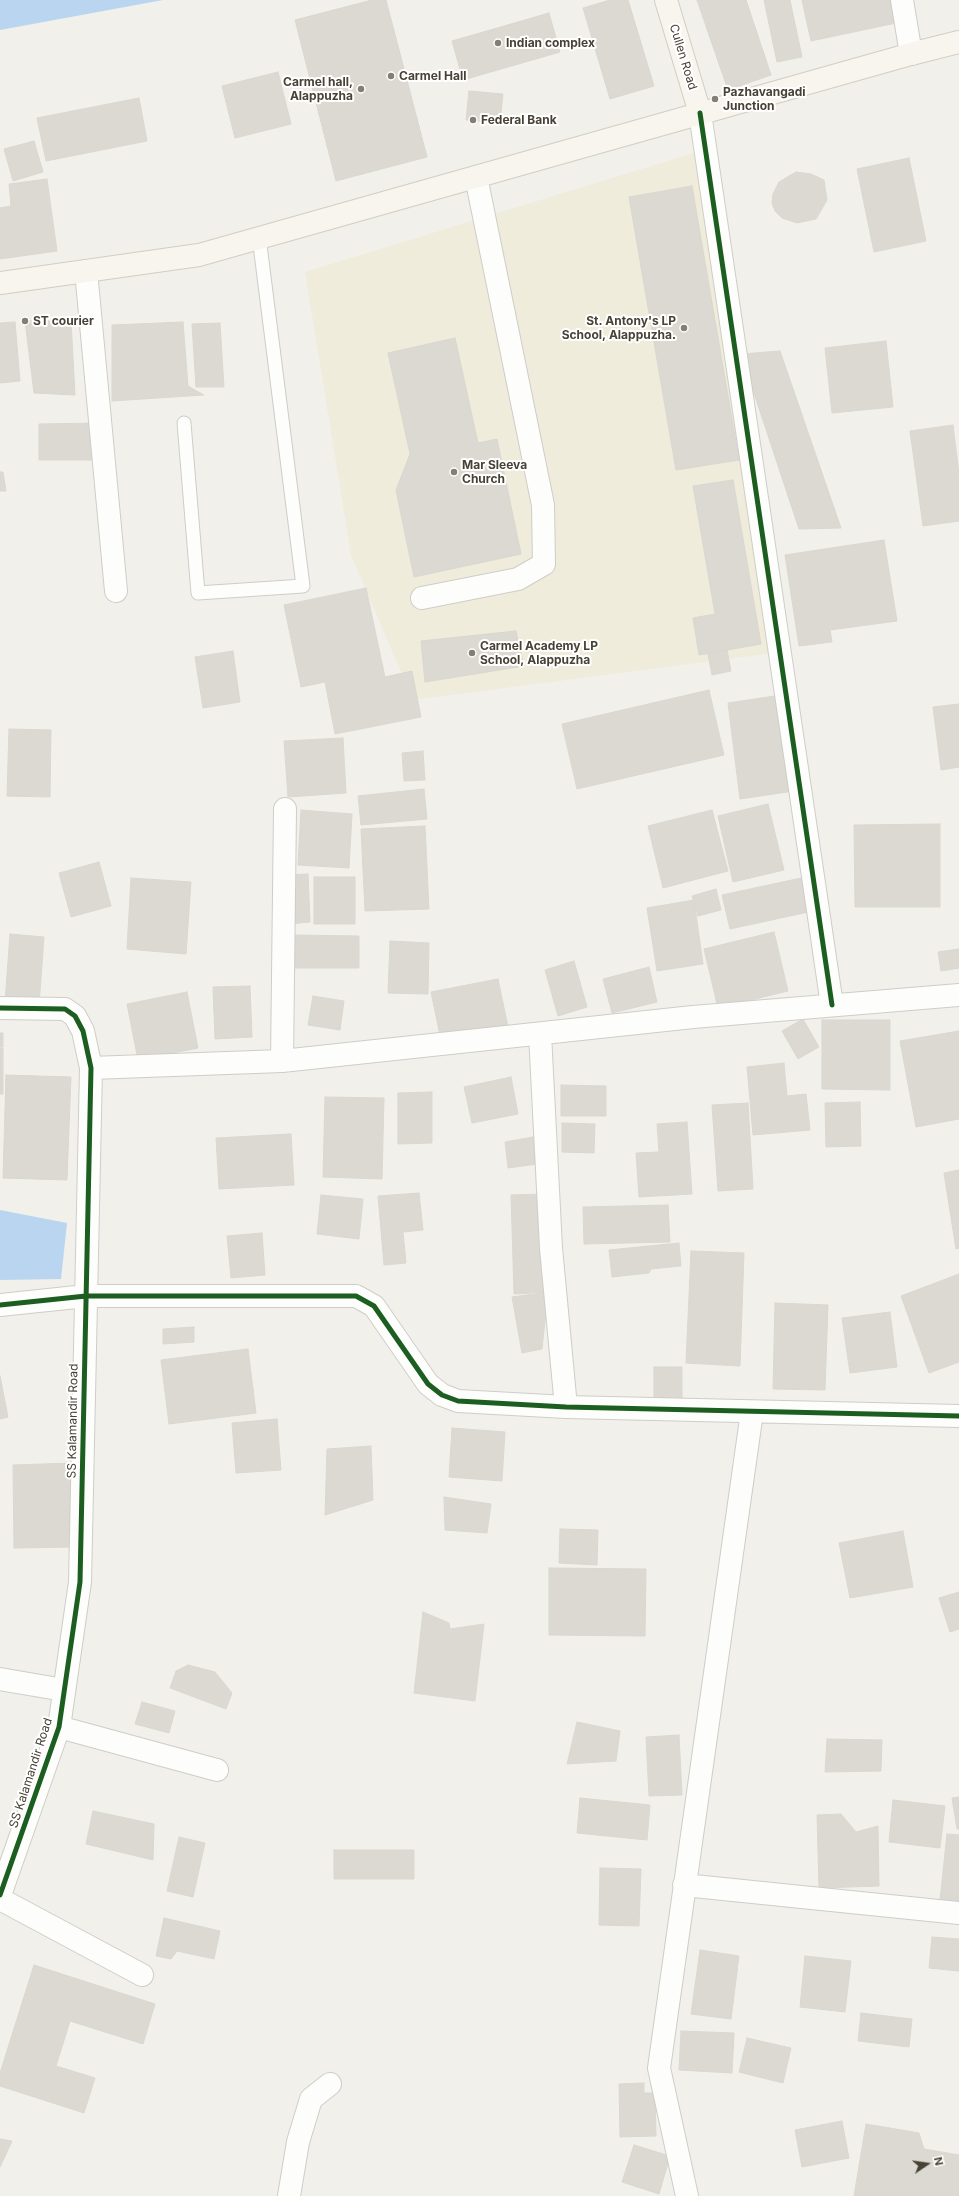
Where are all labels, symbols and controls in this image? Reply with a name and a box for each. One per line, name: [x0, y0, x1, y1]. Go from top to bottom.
street label: Cullen Road: [666, 22, 700, 92]
place label: Indian complex: [506, 36, 595, 50]
marker: Indian complex: [493, 38, 503, 48]
place label: Carmel Hall: [399, 69, 466, 83]
marker: Carmel Hall: [386, 71, 396, 81]
place label: Carmel hall, Alappuzha: [283, 75, 353, 103]
marker: Carmel hall, Alappuzha: [356, 84, 366, 94]
place label: Pazhavangadi Junction: [723, 85, 806, 113]
marker: Pazhavangadi Junction: [710, 94, 720, 104]
place label: Federal Bank: [481, 113, 557, 127]
marker: Federal Bank: [468, 115, 478, 125]
place label: ST courier: [33, 314, 94, 328]
place label: St. Antony's LP School, Alappuzha.: [562, 314, 676, 342]
marker: ST courier: [20, 316, 30, 326]
marker: St. Antony's LP School, Alappuzha.: [679, 323, 689, 333]
place label: Mar Sleeva Church: [462, 458, 527, 486]
marker: Mar Sleeva Church: [449, 467, 459, 477]
place label: Carmel Academy LP School, Alappuzha: [480, 639, 598, 667]
marker: Carmel Academy LP School, Alappuzha: [467, 648, 477, 658]
street label: SS Kalamandir Road: [65, 1364, 81, 1478]
street label: SS Kalamandir Road: [6, 1716, 56, 1830]
north arrow: [907, 2144, 947, 2184]
text: N: [931, 2156, 946, 2167]

